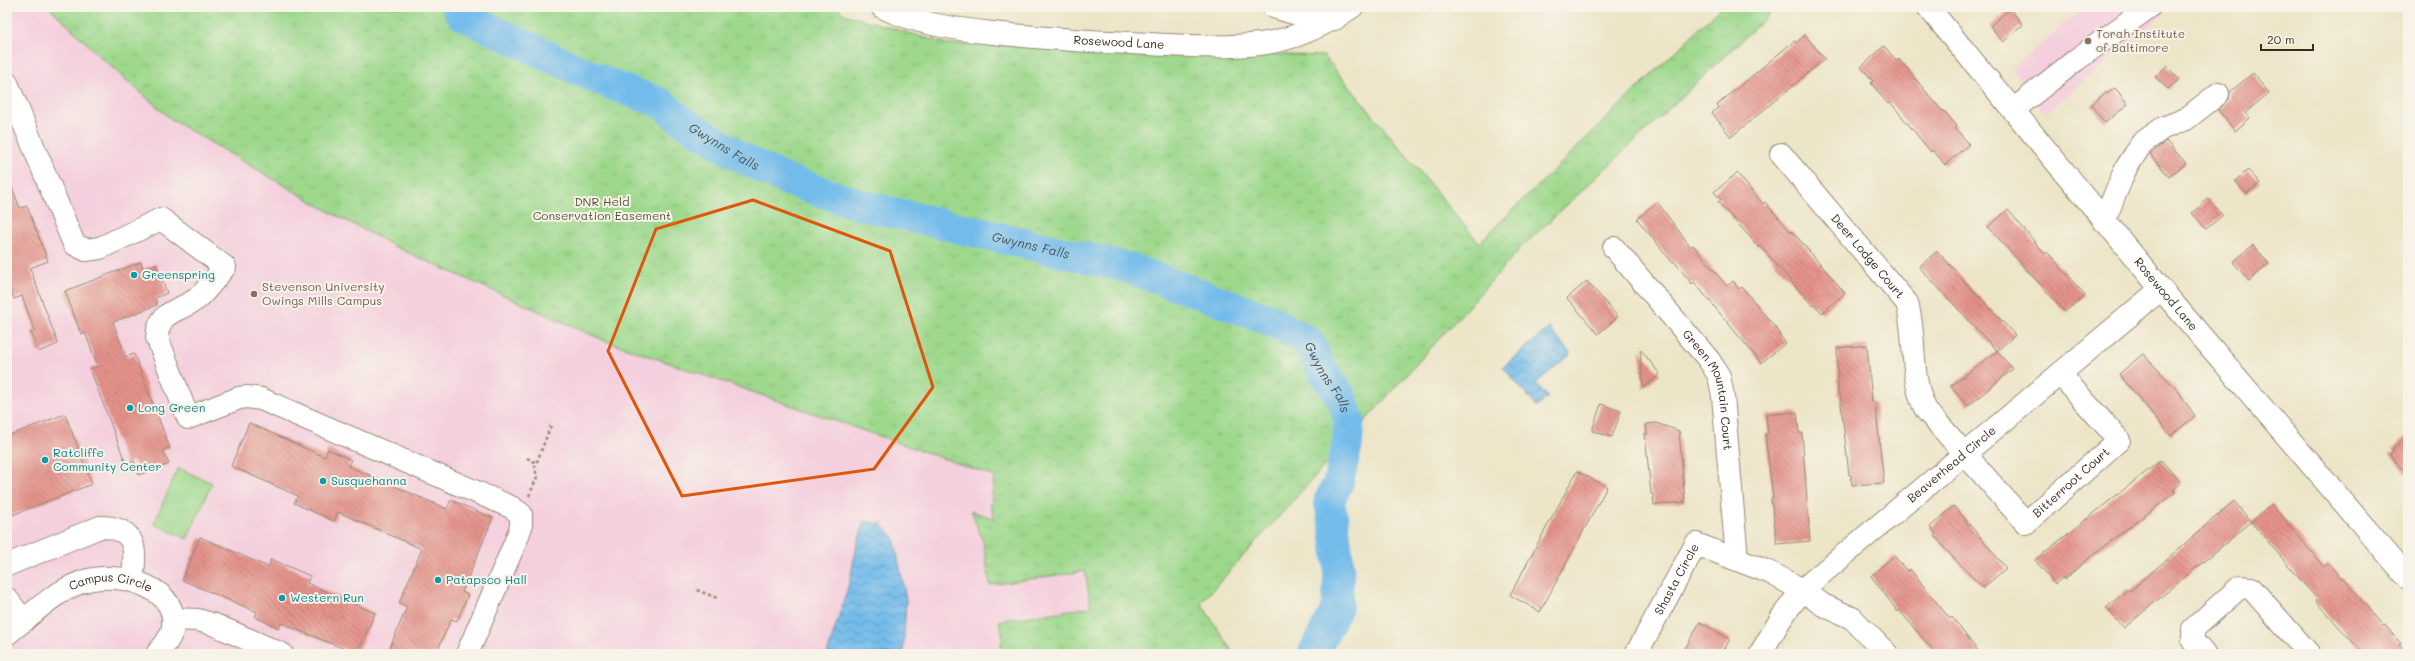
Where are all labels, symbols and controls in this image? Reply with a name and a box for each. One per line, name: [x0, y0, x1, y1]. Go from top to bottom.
place label: Torah Institute of Baltimore: [2096, 25, 2185, 55]
scale bar: [2261, 26, 2313, 52]
street label: Rosewood Lane: [1073, 31, 1165, 52]
text: 20 m: [2267, 31, 2295, 47]
marker: Torah Institute of Baltimore: [2083, 36, 2093, 46]
water label: Gwynns Falls: [686, 118, 763, 173]
park label: DNR Held Conservation Easement: [533, 193, 671, 223]
street label: Deer Lodge Court: [1828, 210, 1909, 301]
water label: Gwynns Falls: [990, 227, 1072, 262]
street label: Rosewood Lane: [2131, 254, 2202, 334]
place label: Greenspring: [142, 266, 215, 282]
marker: Greenspring: [129, 270, 139, 280]
place label: Stevenson University Owings Mills Campus: [262, 278, 385, 308]
marker: Stevenson University Owings Mills Campus: [249, 289, 259, 299]
street label: Green Mountain Court: [1680, 326, 1737, 451]
water label: Gwynns Falls: [1302, 339, 1355, 414]
place label: Long Green: [138, 399, 205, 415]
marker: Long Green: [125, 403, 135, 413]
street label: Beaverhead Circle: [1903, 422, 1999, 506]
street label: Bitterroot Court: [2029, 443, 2113, 520]
place label: Ratcliffe Community Center: [53, 444, 161, 474]
marker: Ratcliffe Community Center: [40, 455, 50, 465]
place label: Susquehanna: [331, 472, 407, 488]
marker: Susquehanna: [318, 476, 328, 486]
street label: Shasta Circle: [1650, 540, 1702, 618]
street label: Campus Circle: [66, 569, 156, 595]
place label: Patapsco Hall: [446, 571, 527, 587]
marker: Patapsco Hall: [433, 575, 443, 585]
place label: Western Run: [290, 589, 364, 605]
marker: Western Run: [277, 593, 287, 603]

